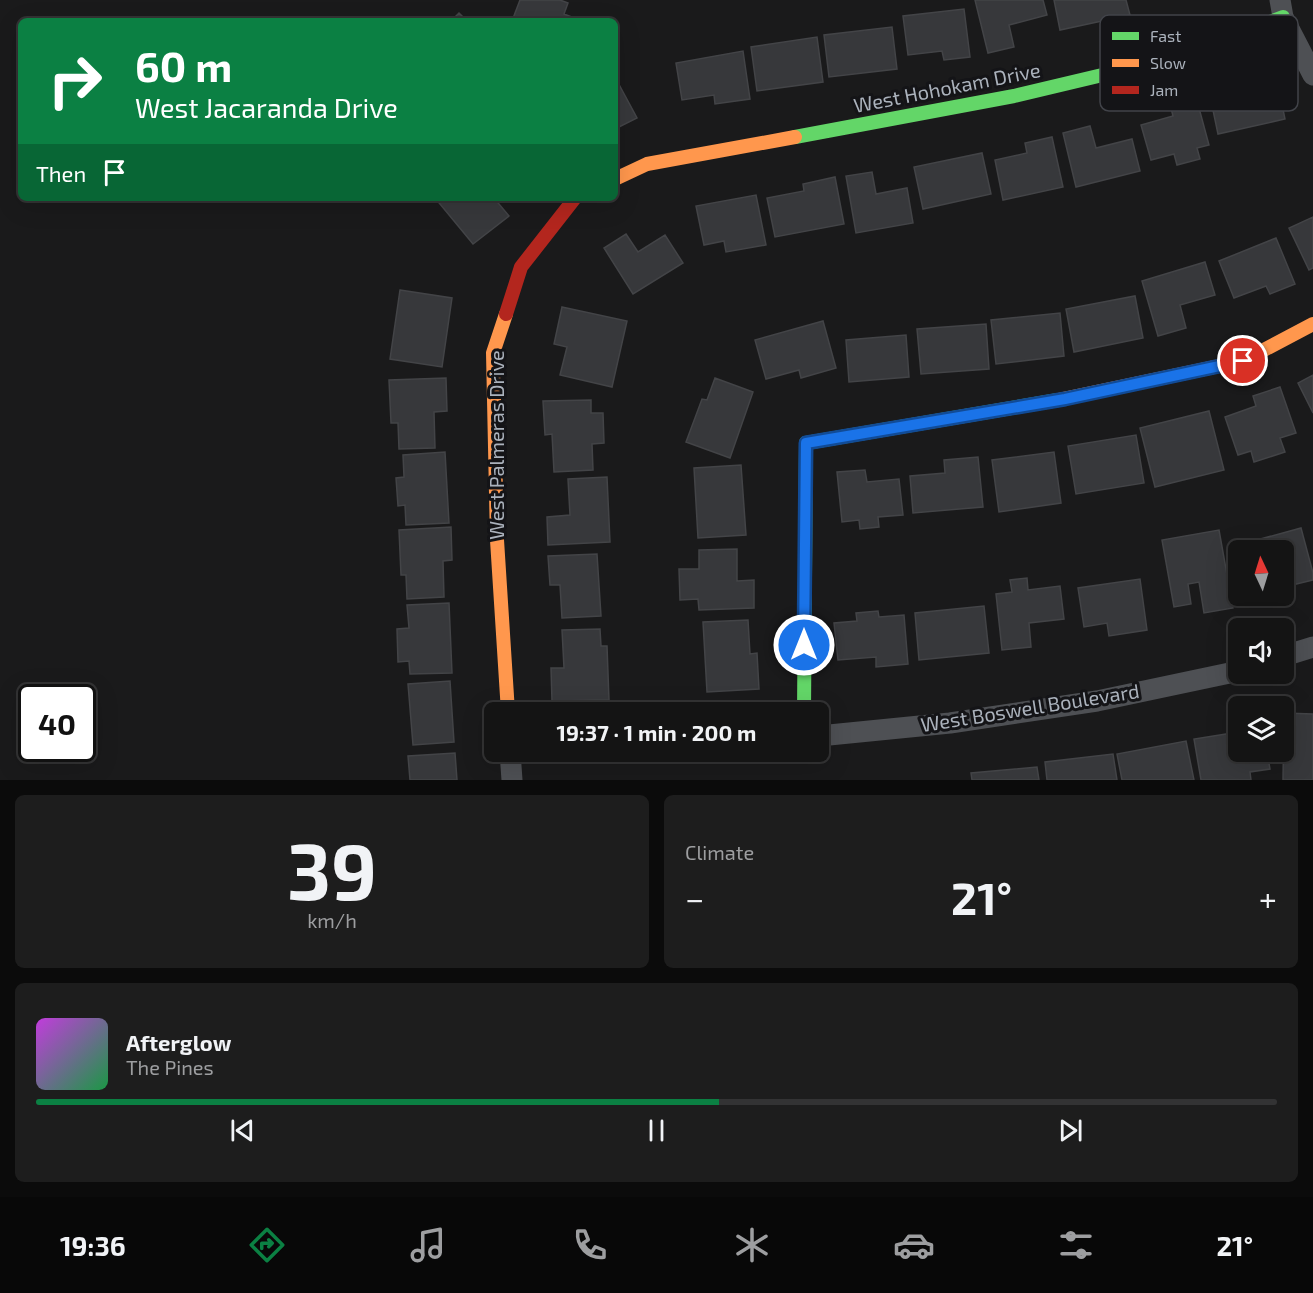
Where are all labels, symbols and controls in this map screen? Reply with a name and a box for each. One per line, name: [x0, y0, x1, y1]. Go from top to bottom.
legend: [1100, 15, 1298, 111]
text: Fast: [1150, 26, 1181, 45]
text: 60 m: [135, 40, 232, 90]
icon: right: [36, 42, 114, 120]
text: Slow: [1150, 53, 1186, 72]
street label: West Hohokam Drive: [851, 57, 1042, 117]
text: Jam: [1150, 80, 1178, 99]
text: West Jacaranda Drive: [135, 91, 398, 123]
icon: arrive: [98, 156, 131, 189]
text: Then: [36, 160, 86, 186]
pin: [1217, 335, 1268, 386]
icon: arrive: [1226, 344, 1259, 377]
street label: West Palmeras Drive: [484, 350, 508, 540]
north arrow: [1228, 540, 1294, 606]
map controls: [1228, 540, 1294, 762]
position arrow: [772, 613, 836, 677]
button: sound: [1228, 618, 1294, 684]
street label: West Boswell Boulevard: [919, 678, 1141, 736]
speed limit sign: 40: [18, 684, 96, 762]
button: layers: [1228, 696, 1294, 762]
text: 19:37 · 1 min · 200 m: [557, 719, 756, 745]
text: 39: [287, 822, 377, 916]
text: Climate: [685, 840, 754, 864]
text: 21°: [951, 870, 1012, 924]
text: −: [685, 878, 704, 918]
text: +: [1259, 878, 1277, 918]
text: km/h: [307, 908, 357, 932]
text: Afterglow: [126, 1029, 231, 1055]
text: The Pines: [126, 1055, 214, 1079]
icon: previous: [226, 1114, 259, 1147]
icon: pause: [640, 1114, 673, 1147]
icon: next: [1054, 1114, 1087, 1147]
icon: directions: [246, 1224, 288, 1266]
icon: music: [407, 1224, 449, 1266]
icon: phone: [569, 1224, 611, 1266]
icon: climate: [731, 1224, 773, 1266]
icon: car: [893, 1224, 935, 1266]
icon: filters: [1055, 1224, 1097, 1266]
text: 19:36: [60, 1229, 126, 1261]
text: 21°: [1216, 1229, 1253, 1261]

